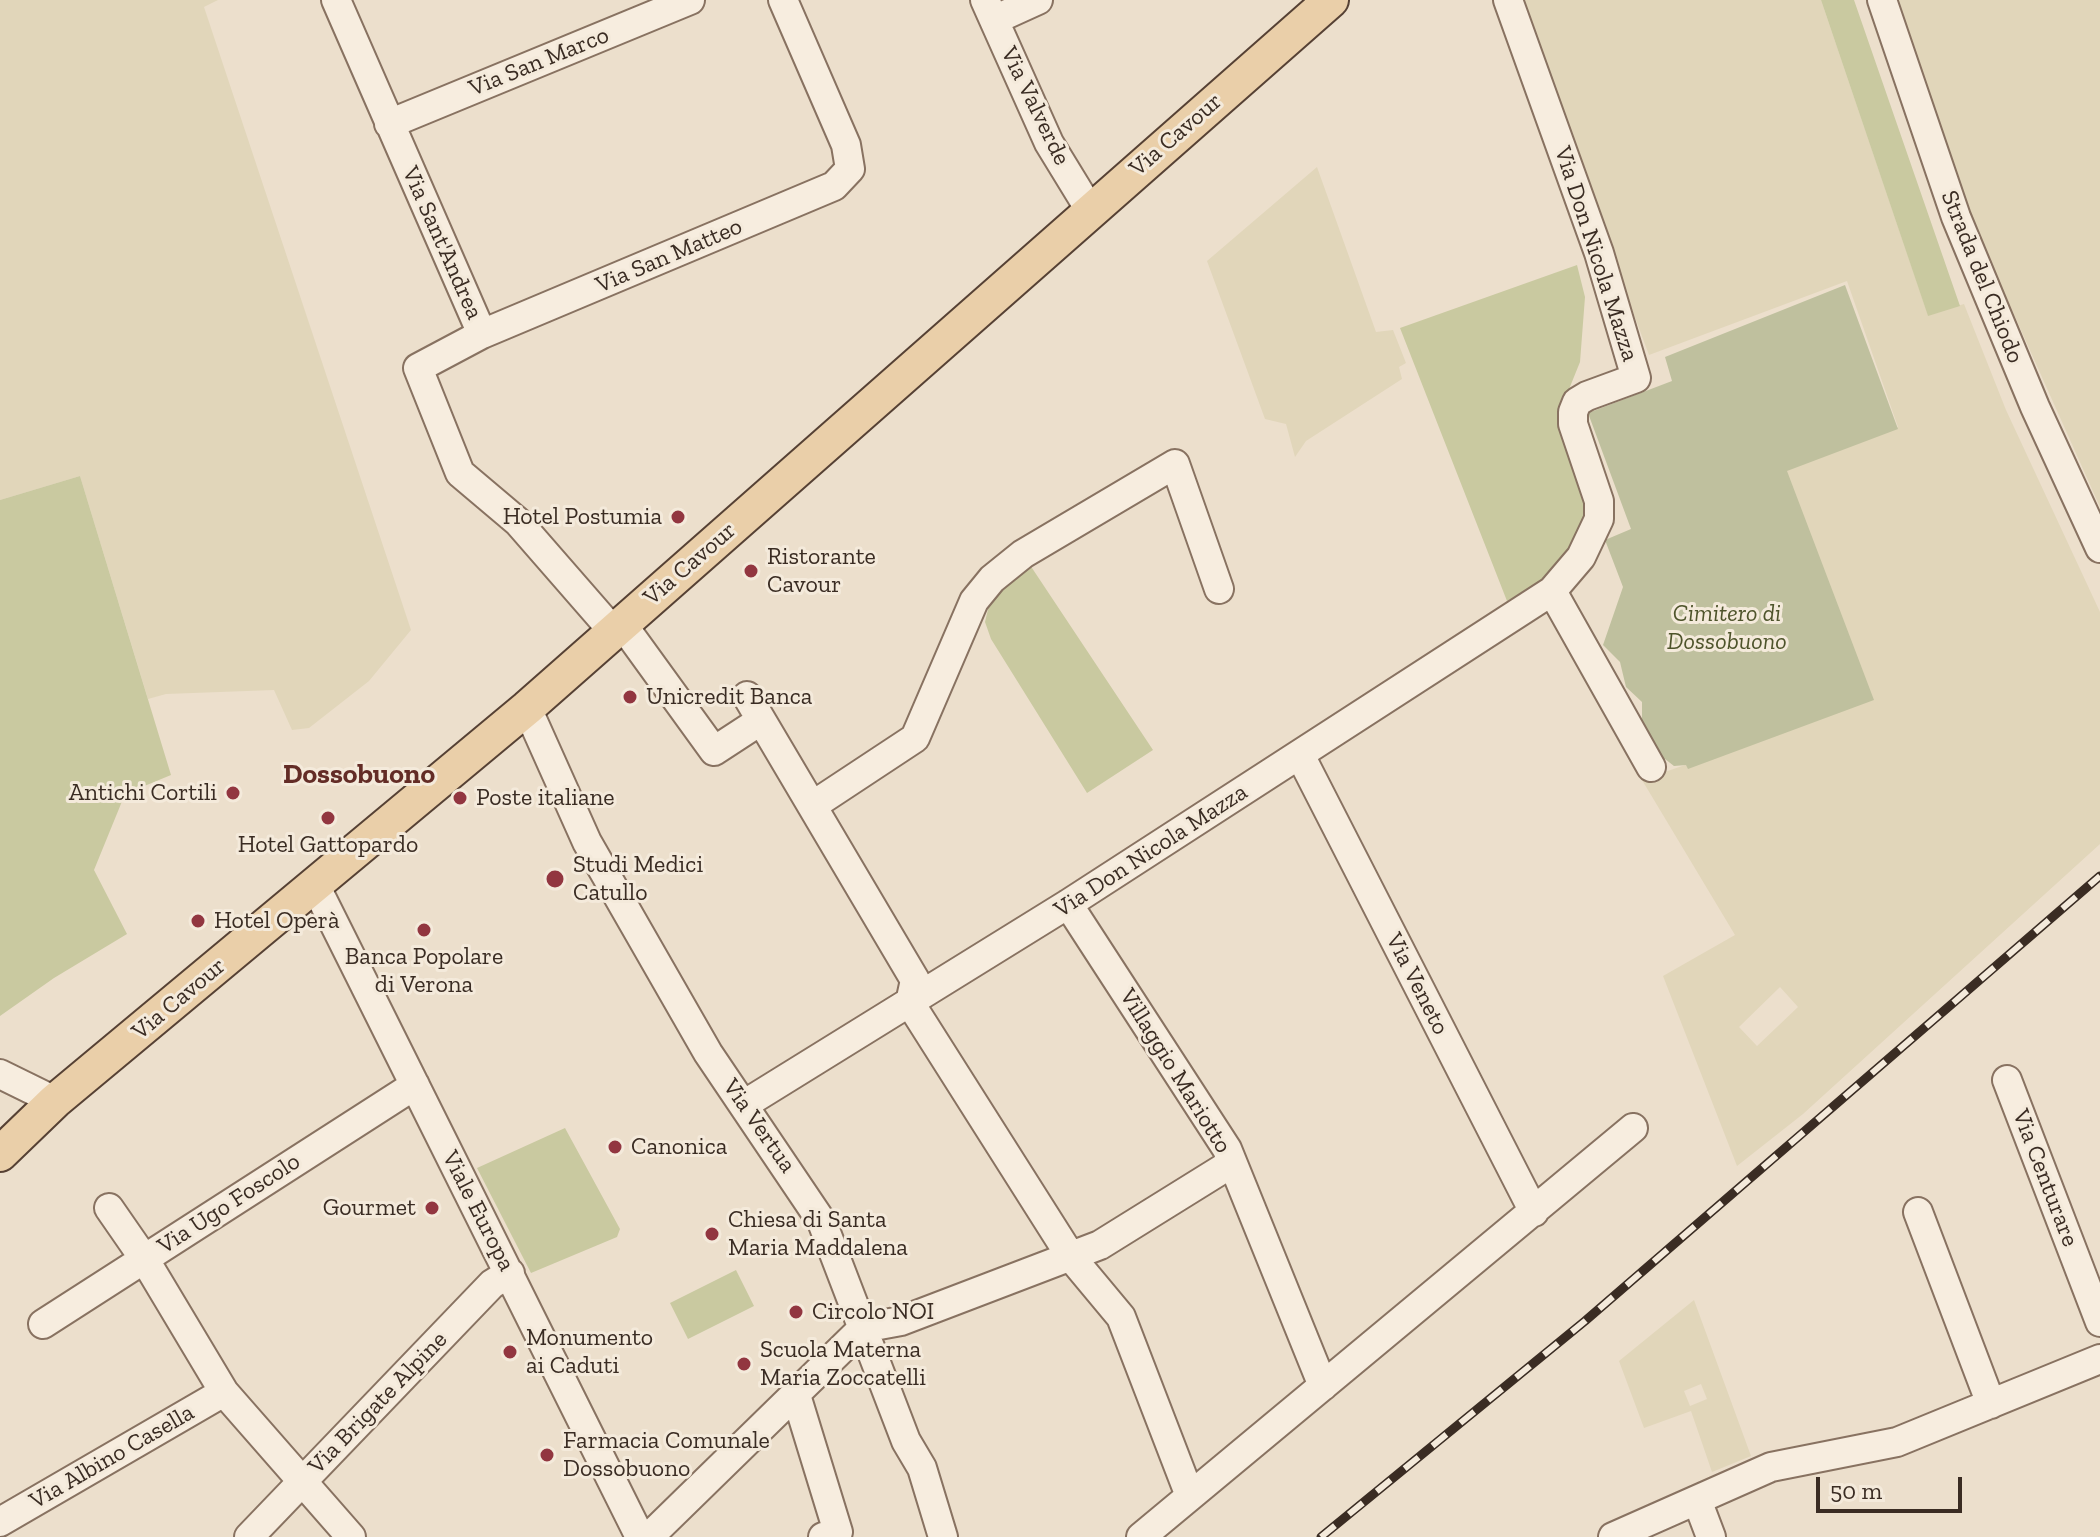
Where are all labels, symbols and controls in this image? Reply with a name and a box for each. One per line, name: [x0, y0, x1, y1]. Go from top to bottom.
street label: Via San Marco: [465, 21, 613, 103]
street label: Via Valverde: [994, 42, 1076, 170]
street label: Via Cavour: [1124, 87, 1228, 183]
street label: Via Don Nicola Mazza: [1548, 143, 1644, 365]
street label: Via Sant'Andrea: [395, 162, 489, 324]
street label: Strada del Chiodo: [1934, 187, 2030, 367]
street label: Via San Matteo: [591, 212, 747, 300]
place label: Hotel Postumia: [503, 503, 662, 531]
marker: Hotel Postumia: [669, 508, 687, 526]
street label: Via Cavour: [638, 516, 742, 612]
place label: Ristorante Cavour: [767, 543, 876, 599]
marker: Ristorante Cavour: [742, 562, 760, 580]
park label: Cimitero di Dossobuono: [1667, 600, 1787, 656]
place label: Unicredit Banca: [646, 683, 812, 711]
marker: Unicredit Banca: [621, 688, 639, 706]
district label: Dossobuono: [283, 758, 435, 792]
street label: Via Don Nicola Mazza: [1049, 778, 1253, 924]
place label: Antichi Cortili: [69, 779, 217, 807]
marker: Antichi Cortili: [224, 784, 242, 802]
place label: Poste italiane: [476, 784, 615, 812]
marker: Poste italiane: [451, 789, 469, 807]
marker: Hotel Gattopardo: [319, 809, 337, 827]
place label: Hotel Gattopardo: [238, 831, 418, 859]
place label: Studi Medici Catullo: [573, 851, 703, 907]
marker: Studi Medici Catullo: [544, 868, 566, 890]
place label: Hotel Operà: [214, 907, 340, 935]
marker: Hotel Operà: [189, 912, 207, 930]
marker: Banca Popolare di Verona: [415, 921, 433, 939]
street label: Via Veneto: [1379, 928, 1455, 1040]
place label: Banca Popolare di Verona: [345, 943, 503, 999]
street label: Via Cavour: [126, 952, 232, 1046]
street label: Villaggio Mariotto: [1113, 983, 1237, 1159]
street label: Via Vertua: [716, 1073, 802, 1179]
street label: Via Centurare: [2006, 1105, 2084, 1251]
place label: Canonica: [631, 1133, 727, 1161]
marker: Canonica: [606, 1138, 624, 1156]
street label: Viale Europa: [435, 1146, 521, 1276]
street label: Via Ugo Foscolo: [152, 1147, 306, 1261]
place label: Gourmet: [323, 1194, 416, 1222]
marker: Gourmet: [423, 1199, 441, 1217]
place label: Chiesa di Santa Maria Maddalena: [728, 1206, 908, 1262]
marker: Chiesa di Santa Maria Maddalena: [703, 1225, 721, 1243]
place label: Circolo NOI: [812, 1298, 934, 1326]
marker: Circolo NOI: [787, 1303, 805, 1321]
place label: Monumento ai Caduti: [526, 1324, 653, 1380]
street label: Via Brigate Alpine: [303, 1326, 453, 1480]
place label: Scuola Materna Maria Zoccatelli: [760, 1336, 926, 1392]
marker: Monumento ai Caduti: [501, 1343, 519, 1361]
marker: Scuola Materna Maria Zoccatelli: [735, 1355, 753, 1373]
street label: Via Albino Casella: [25, 1398, 199, 1516]
place label: Farmacia Comunale Dossobuono: [563, 1427, 770, 1483]
marker: Farmacia Comunale Dossobuono: [538, 1446, 556, 1464]
scale bar: [1820, 1461, 1966, 1511]
text: 50 m: [1830, 1476, 1882, 1505]

